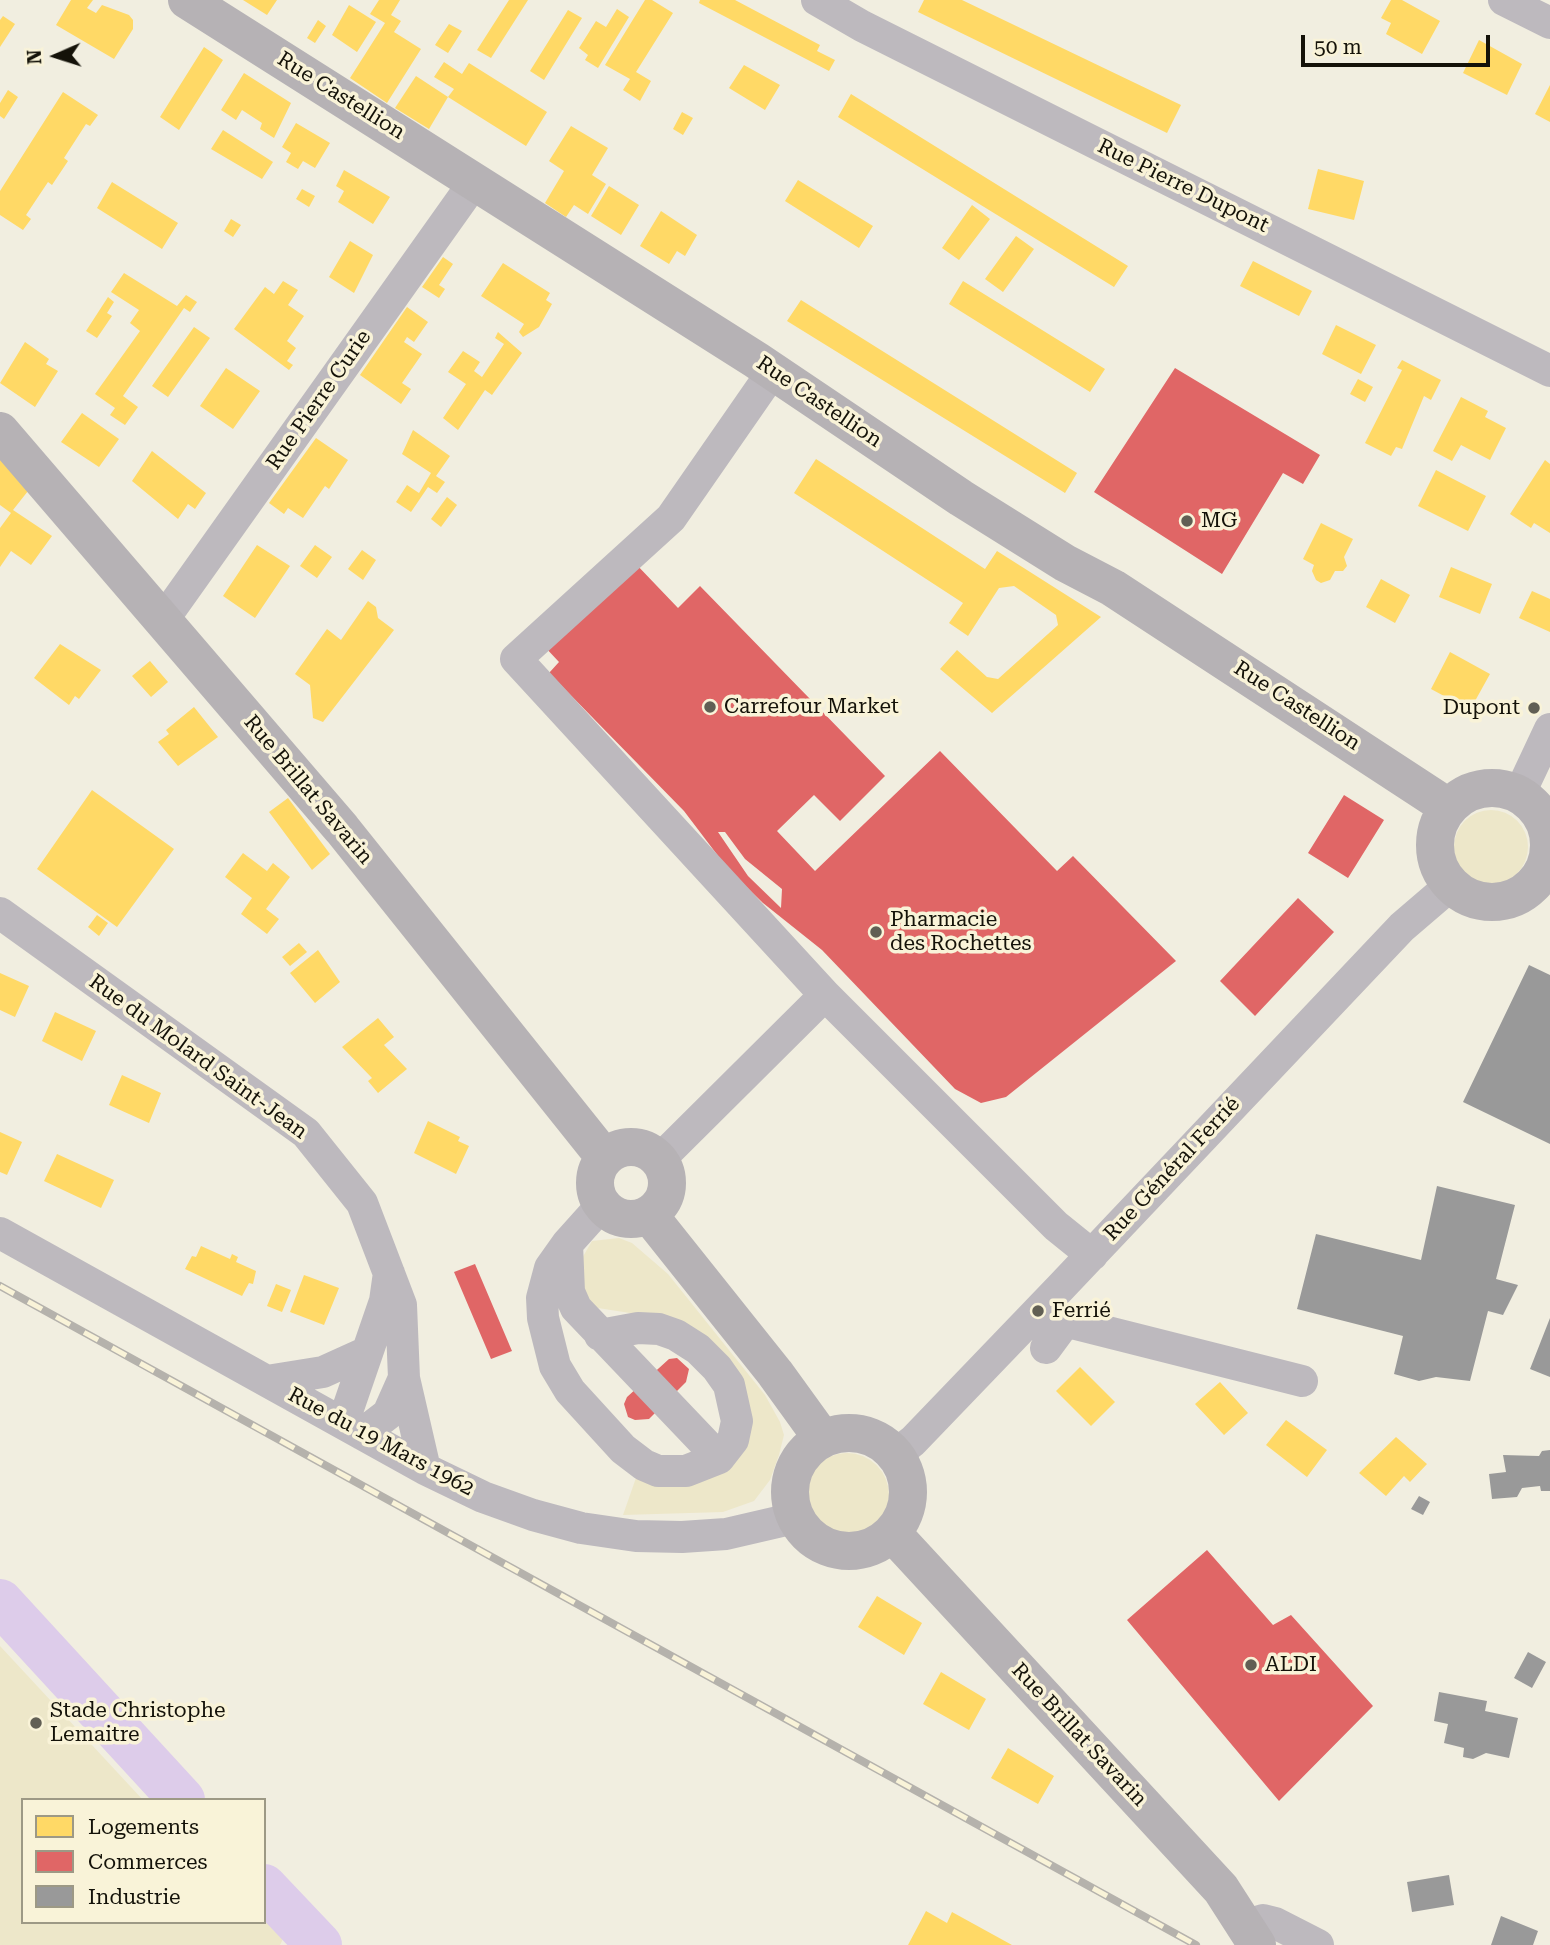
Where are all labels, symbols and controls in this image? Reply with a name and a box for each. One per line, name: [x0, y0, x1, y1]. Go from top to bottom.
north arrow: [21, 21, 91, 91]
scale bar: [1305, 21, 1494, 65]
text: 50 m: [1314, 35, 1362, 59]
street label: Rue Castellion: [273, 47, 409, 145]
text: N: [23, 49, 46, 65]
street label: Rue Pierre Dupont: [1093, 134, 1273, 238]
street label: Rue Pierre Curie: [261, 325, 377, 475]
street label: Rue Castellion: [752, 351, 886, 453]
place label: MG: [1201, 508, 1237, 534]
marker: MG: [1179, 513, 1195, 529]
street label: Rue Castellion: [1229, 656, 1365, 756]
place label: Carrefour Market: [724, 694, 899, 720]
place label: Dupont: [1443, 695, 1520, 721]
marker: Carrefour Market: [702, 699, 718, 715]
marker: Dupont: [1526, 700, 1542, 716]
street label: Rue Brillat Savarin: [238, 710, 378, 870]
place label: Pharmacie des Rochettes: [890, 907, 1031, 957]
marker: Pharmacie des Rochettes: [868, 924, 884, 940]
street label: Rue du Molard Saint-Jean: [84, 969, 312, 1145]
street label: Rue Général Ferrié: [1099, 1092, 1245, 1246]
place label: Ferrié: [1052, 1298, 1111, 1324]
marker: Ferrié: [1030, 1303, 1046, 1319]
street label: Rue du 19 Mars 1962: [284, 1382, 478, 1502]
place label: ALDI: [1265, 1652, 1317, 1678]
marker: ALDI: [1243, 1657, 1259, 1673]
street label: Rue Brillat Savarin: [1006, 1658, 1152, 1812]
place label: Stade Christophe Lemaitre: [50, 1698, 226, 1748]
marker: Stade Christophe Lemaitre: [28, 1715, 44, 1731]
legend: [21, 1798, 266, 1924]
text: Logements: [88, 1815, 199, 1839]
text: Commerces: [88, 1850, 208, 1874]
text: Industrie: [88, 1885, 181, 1909]

